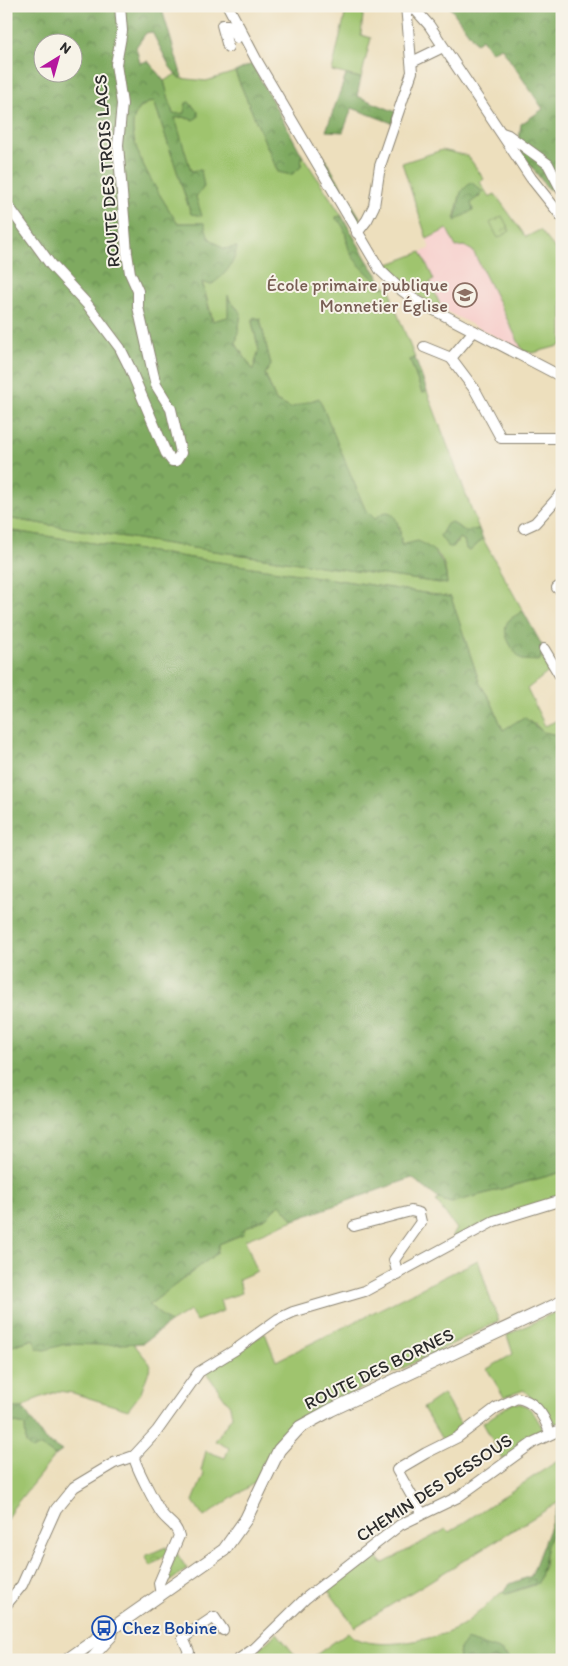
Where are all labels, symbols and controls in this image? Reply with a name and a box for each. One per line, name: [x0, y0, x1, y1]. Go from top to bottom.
north arrow: [32, 32, 82, 82]
text: N: [57, 38, 74, 58]
street label: ROUTE DES TROIS LACS: [89, 74, 125, 268]
place label: École primaire publique Monnetier Église: [267, 274, 448, 317]
school or university icon: École primaire publique Monnetier Église: [452, 282, 478, 308]
street label: ROUTE DES BORNES: [301, 1323, 457, 1415]
street label: CHEMIN DES DESSOUS: [352, 1429, 516, 1547]
bus stop icon: Chez Bobine: [91, 1615, 117, 1641]
place label: Chez Bobine: [122, 1617, 217, 1639]

